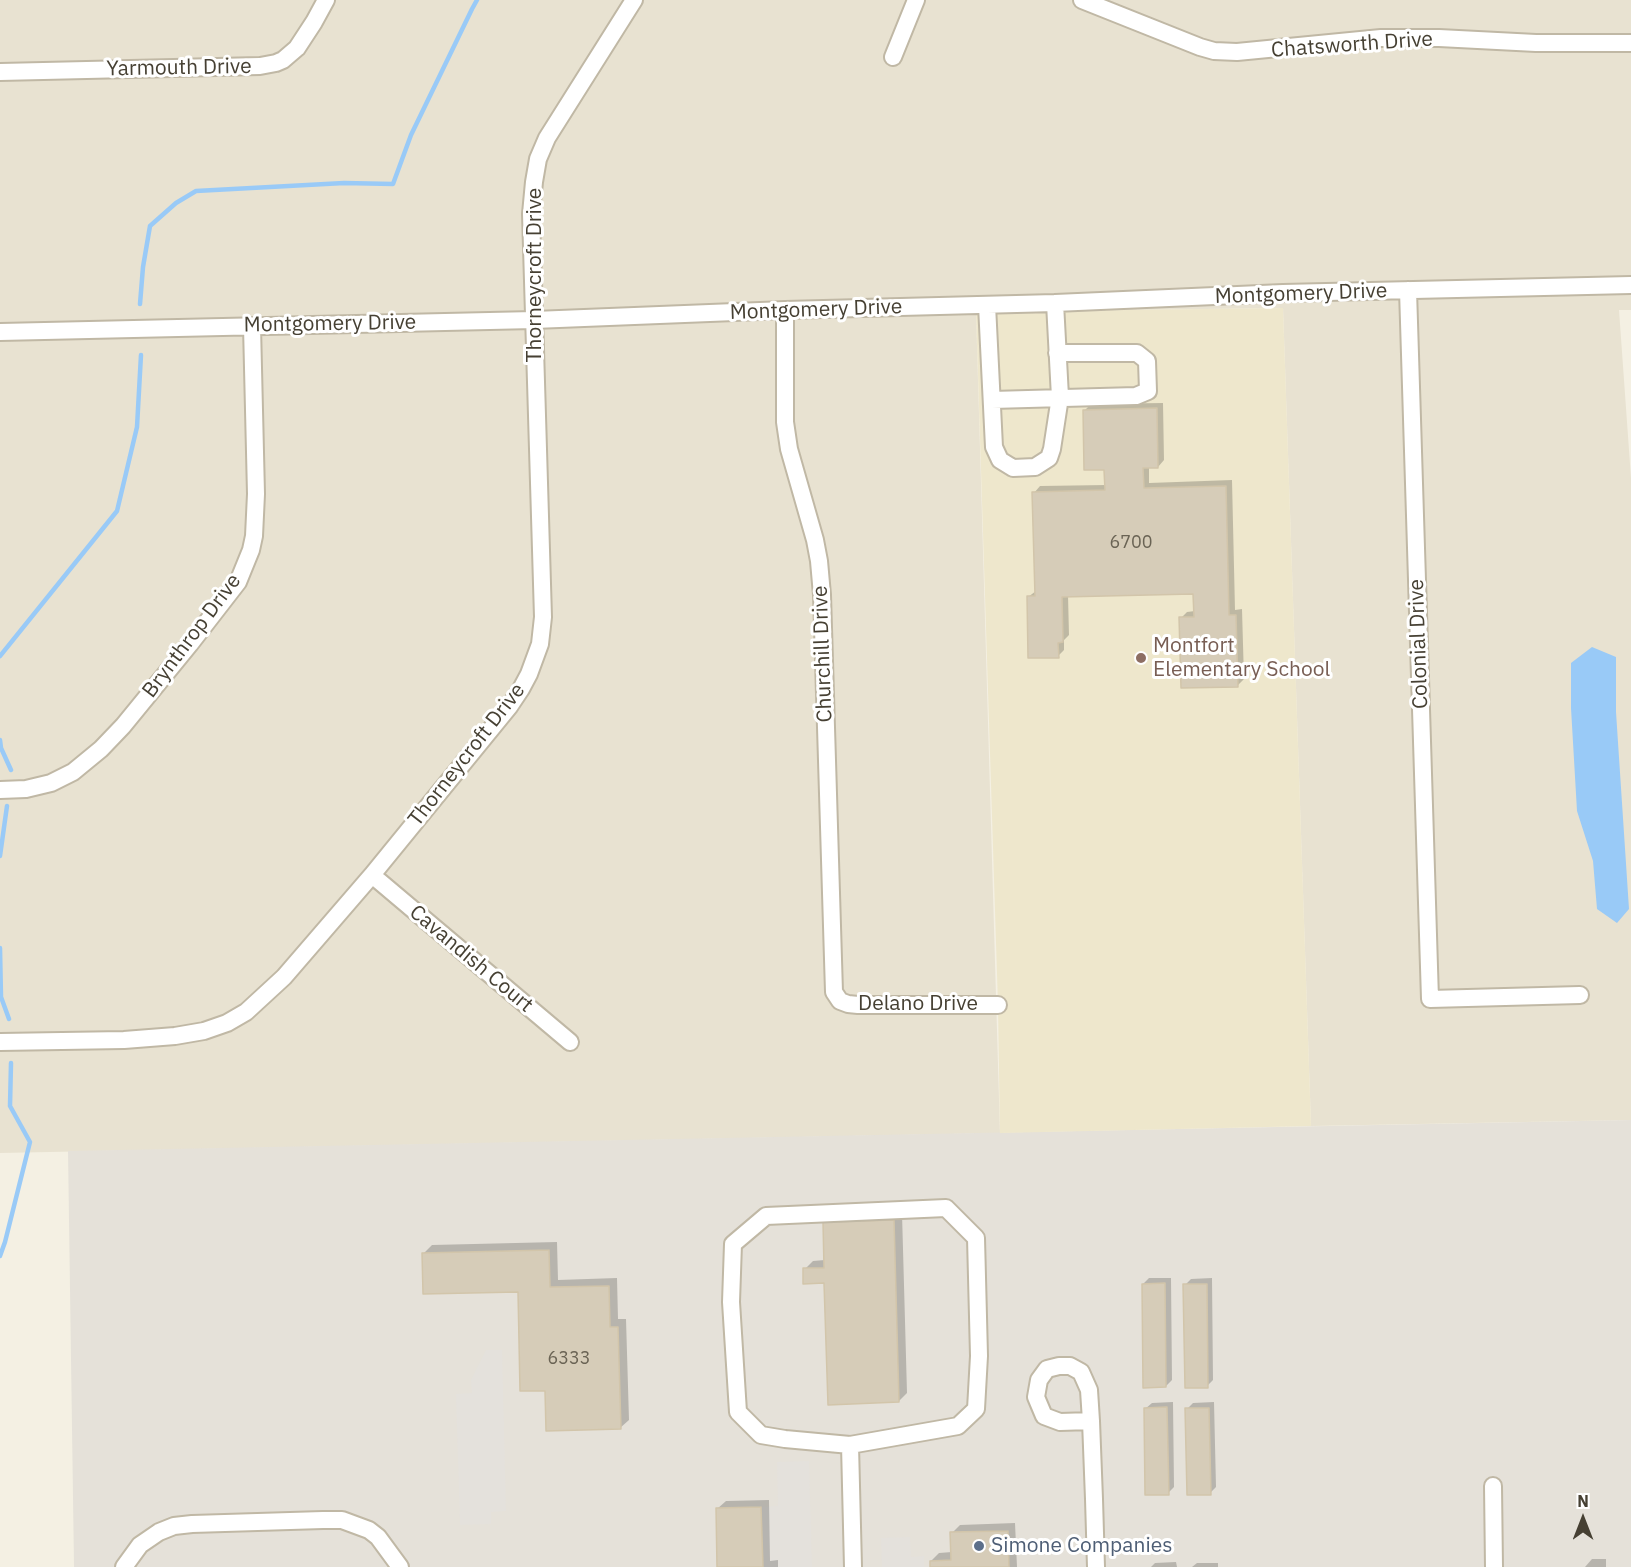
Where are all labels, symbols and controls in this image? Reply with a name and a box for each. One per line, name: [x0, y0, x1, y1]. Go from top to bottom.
street label: Chatsworth Drive: [1270, 27, 1434, 63]
street label: Yarmouth Drive: [106, 54, 252, 82]
street label: Thorneycroft Drive: [522, 188, 548, 362]
street label: Montgomery Drive: [1214, 278, 1388, 310]
street label: Montgomery Drive: [729, 294, 903, 326]
street label: Montgomery Drive: [244, 310, 416, 338]
house number: 6700: [1109, 532, 1153, 554]
street label: Brynthrop Drive: [137, 569, 247, 703]
street label: Colonial Drive: [1404, 579, 1434, 709]
street label: Churchill Drive: [808, 585, 838, 723]
place label: Montfort Elementary School: [1153, 633, 1330, 683]
marker: Montfort Elementary School: [1134, 651, 1148, 665]
street label: Thorneycroft Drive: [403, 678, 531, 832]
street label: Cavandish Court: [404, 900, 538, 1018]
street label: Delano Drive: [858, 991, 978, 1017]
house number: 6333: [547, 1348, 591, 1370]
north arrow: [1553, 1489, 1613, 1549]
text: N: [1577, 1491, 1589, 1511]
place label: Simone Companies: [991, 1533, 1172, 1559]
marker: Simone Companies: [972, 1539, 986, 1553]

